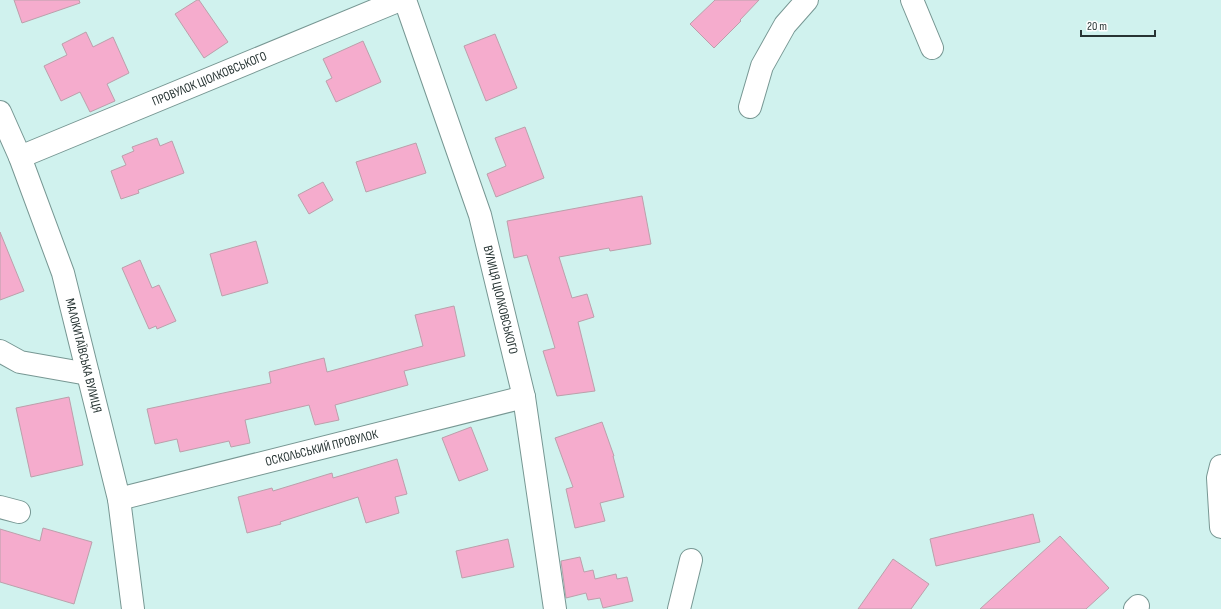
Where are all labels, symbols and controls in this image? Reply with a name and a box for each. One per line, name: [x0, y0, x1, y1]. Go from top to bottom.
scale bar: [1081, 12, 1155, 38]
text: 20 m: [1087, 19, 1107, 34]
street label: ПРОВУЛОК ЦІОЛКОВСЬКОГО: [150, 48, 269, 110]
street label: ВУЛИЦЯ ЦІОЛКОВСЬКОГО: [480, 244, 521, 356]
street label: МАЛОКИТАЇВСЬКА ВУЛИЦЯ: [62, 297, 105, 414]
street label: ОСКОЛЬСЬКИЙ ПРОВУЛОК: [264, 426, 380, 470]

